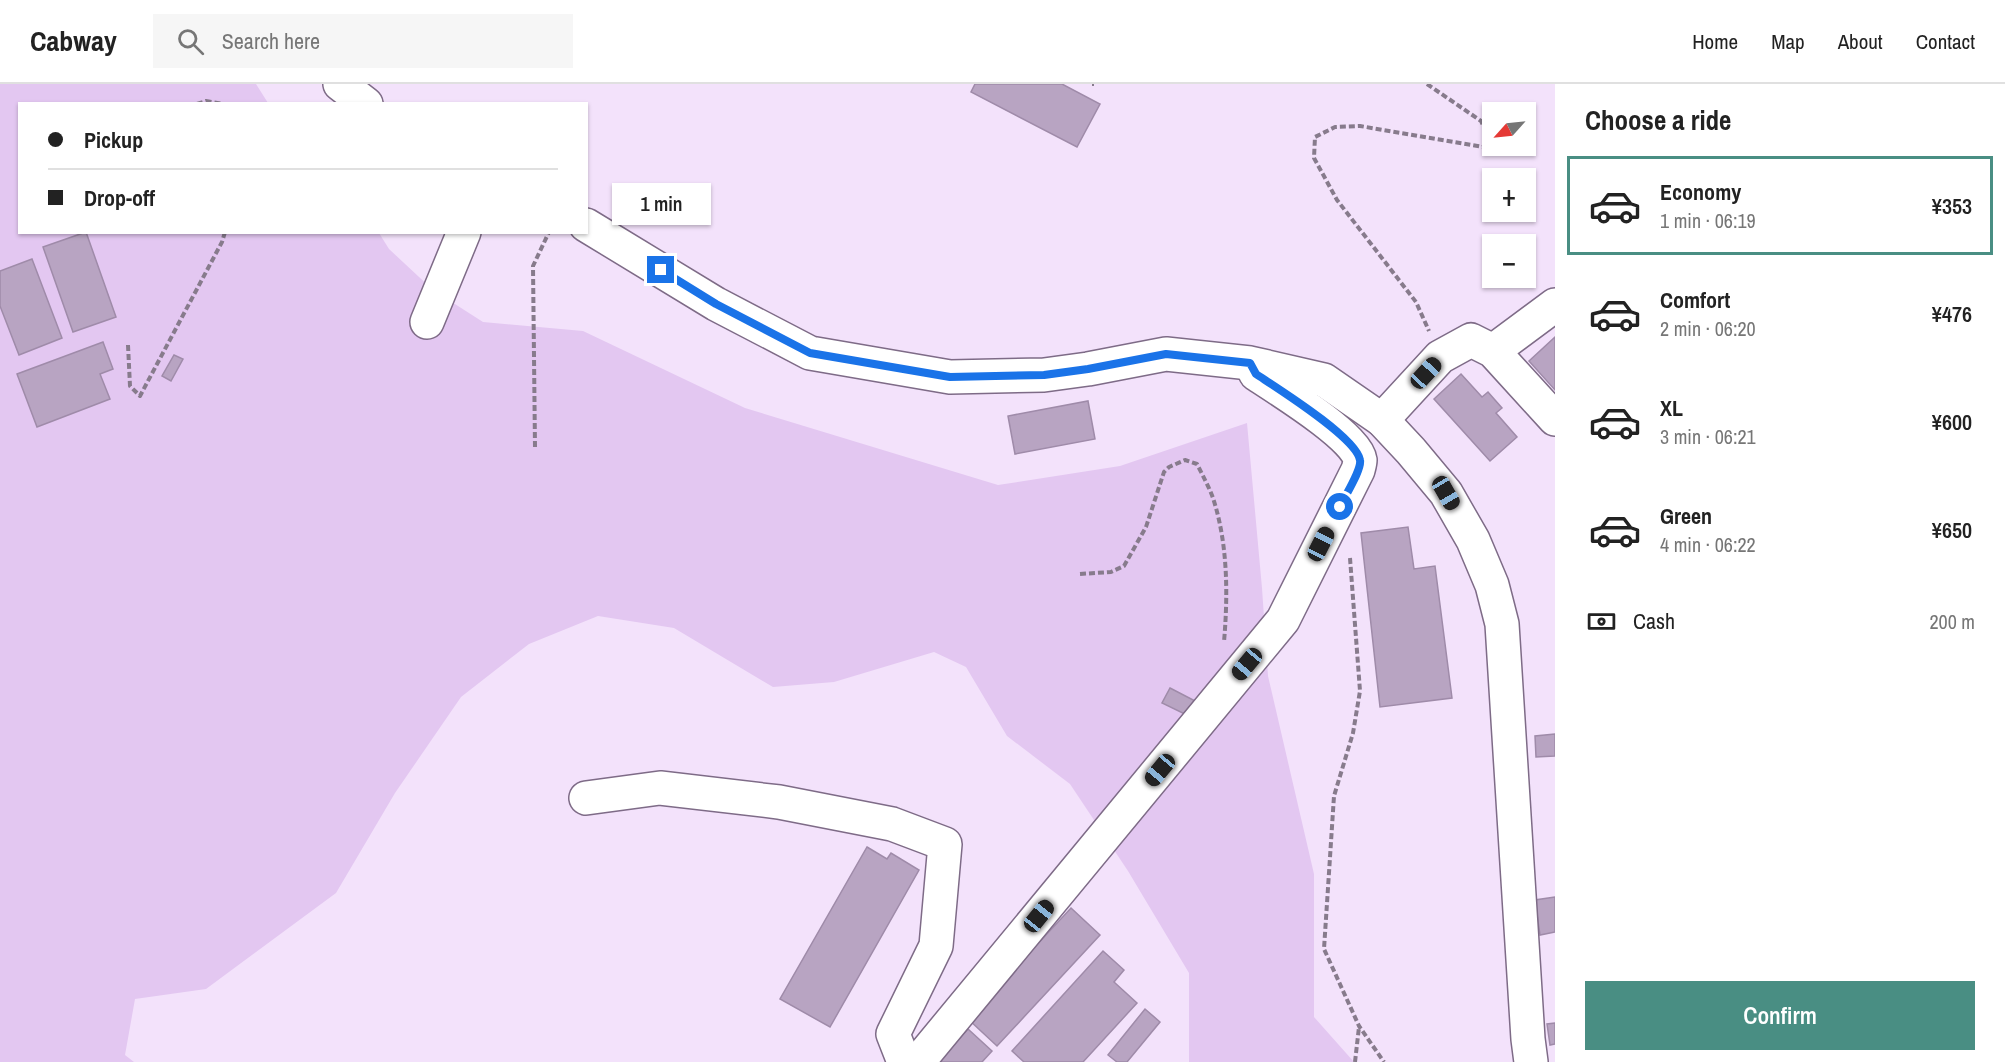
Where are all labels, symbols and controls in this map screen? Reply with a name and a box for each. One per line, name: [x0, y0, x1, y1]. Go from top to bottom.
search box: [153, 14, 573, 68]
text: Cabway: [30, 22, 117, 60]
icon: search: [174, 25, 207, 58]
text: Search here: [222, 26, 320, 56]
text: Home: [1692, 27, 1738, 56]
text: Map: [1771, 27, 1805, 56]
text: About: [1838, 27, 1883, 56]
text: Contact: [1916, 27, 1975, 56]
north arrow: [1482, 102, 1536, 156]
map controls: [1482, 102, 1536, 288]
text: Choose a ride: [1585, 102, 1731, 138]
text: Pickup: [84, 125, 143, 155]
button: +: [1482, 168, 1536, 222]
text: Economy: [1660, 177, 1741, 207]
icon: car: [1588, 179, 1642, 233]
text: Drop-off: [84, 183, 155, 213]
callout: 1 min: [612, 183, 710, 225]
text: 1 min: [640, 190, 683, 217]
text: ¥353: [1932, 191, 1972, 221]
text: 1 min · 06:19: [1660, 207, 1756, 234]
button: −: [1482, 234, 1536, 288]
route end: [647, 256, 674, 283]
text: Comfort: [1660, 285, 1730, 315]
icon: car: [1588, 287, 1642, 341]
text: ¥476: [1932, 299, 1972, 329]
text: 2 min · 06:20: [1660, 315, 1756, 342]
car: [1407, 354, 1445, 392]
text: XL: [1660, 393, 1683, 423]
icon: car: [1588, 395, 1642, 449]
text: ¥600: [1932, 407, 1972, 437]
text: 3 min · 06:21: [1660, 423, 1756, 450]
car: [1429, 473, 1463, 513]
route start: [1326, 493, 1353, 520]
text: Green: [1660, 501, 1712, 531]
icon: car: [1588, 503, 1642, 557]
text: ¥650: [1932, 515, 1972, 545]
car: [1305, 524, 1337, 564]
text: 4 min · 06:22: [1660, 531, 1756, 558]
icon: cash: [1585, 605, 1618, 638]
text: Cash: [1633, 606, 1675, 636]
text: 200 m: [1929, 608, 1975, 635]
car: [1229, 644, 1265, 684]
car: [1142, 750, 1178, 790]
car: [1021, 896, 1057, 936]
button: Confirm: [1585, 981, 1975, 1050]

